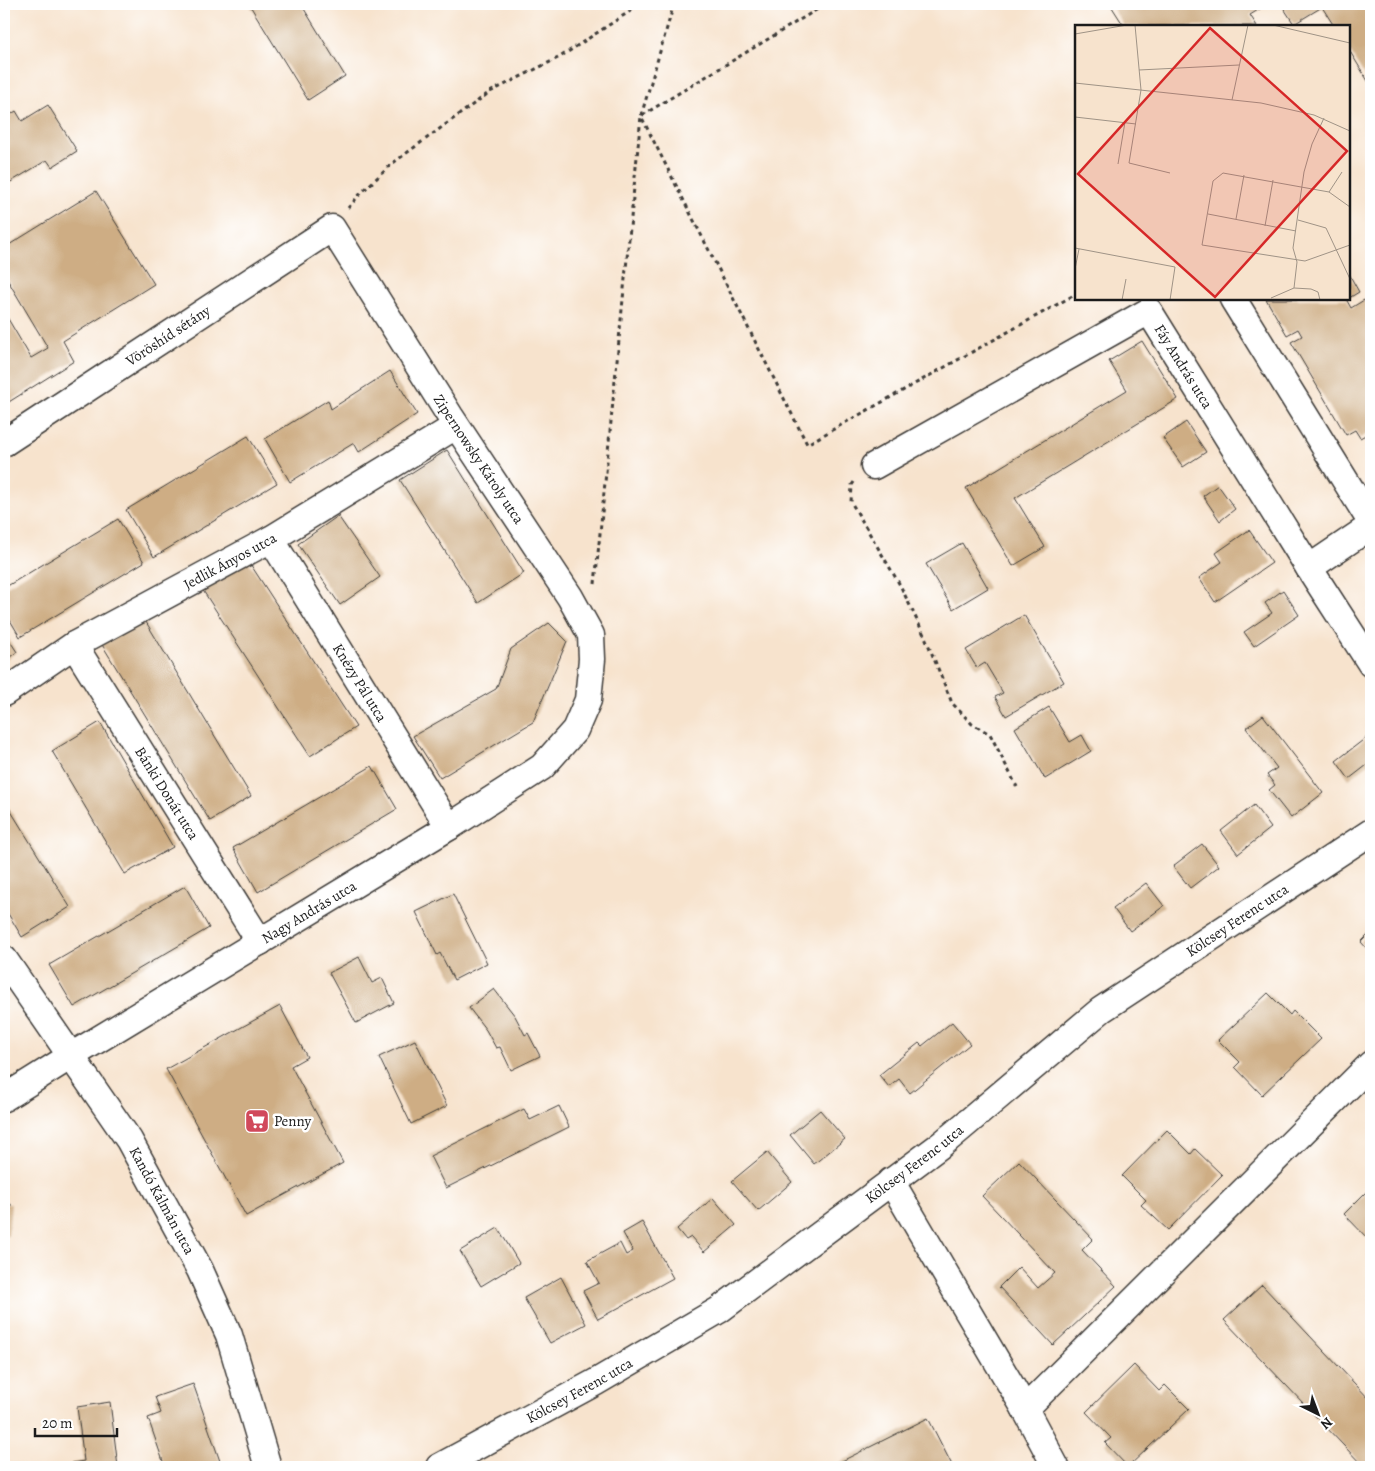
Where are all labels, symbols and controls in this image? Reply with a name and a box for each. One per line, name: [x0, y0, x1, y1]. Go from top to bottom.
inset map: [1075, 25, 1350, 300]
street label: Vöröshíd sétány: [121, 300, 214, 371]
street label: Fáy András utca: [1150, 320, 1217, 413]
street label: Zipernowsky Károly utca: [429, 390, 529, 528]
street label: Jedlik Ányos utca: [180, 528, 280, 594]
street label: Knézy Pál utca: [328, 640, 392, 726]
street label: Bánki Donát utca: [130, 743, 204, 844]
street label: Nagy András utca: [258, 876, 360, 948]
street label: Kölcsey Ferenc utca: [1182, 879, 1292, 961]
supermarket icon: Penny: [244, 1108, 270, 1134]
place label: Penny: [274, 1111, 311, 1131]
street label: Kölcsey Ferenc utca: [861, 1120, 968, 1208]
street label: Kandó Kálmán utca: [125, 1143, 200, 1258]
street label: Kölcsey Ferenc utca: [523, 1353, 636, 1428]
north arrow: [1292, 1388, 1342, 1438]
scale bar: [35, 1406, 118, 1438]
text: 20 m: [42, 1413, 73, 1433]
text: N: [1316, 1413, 1337, 1434]

